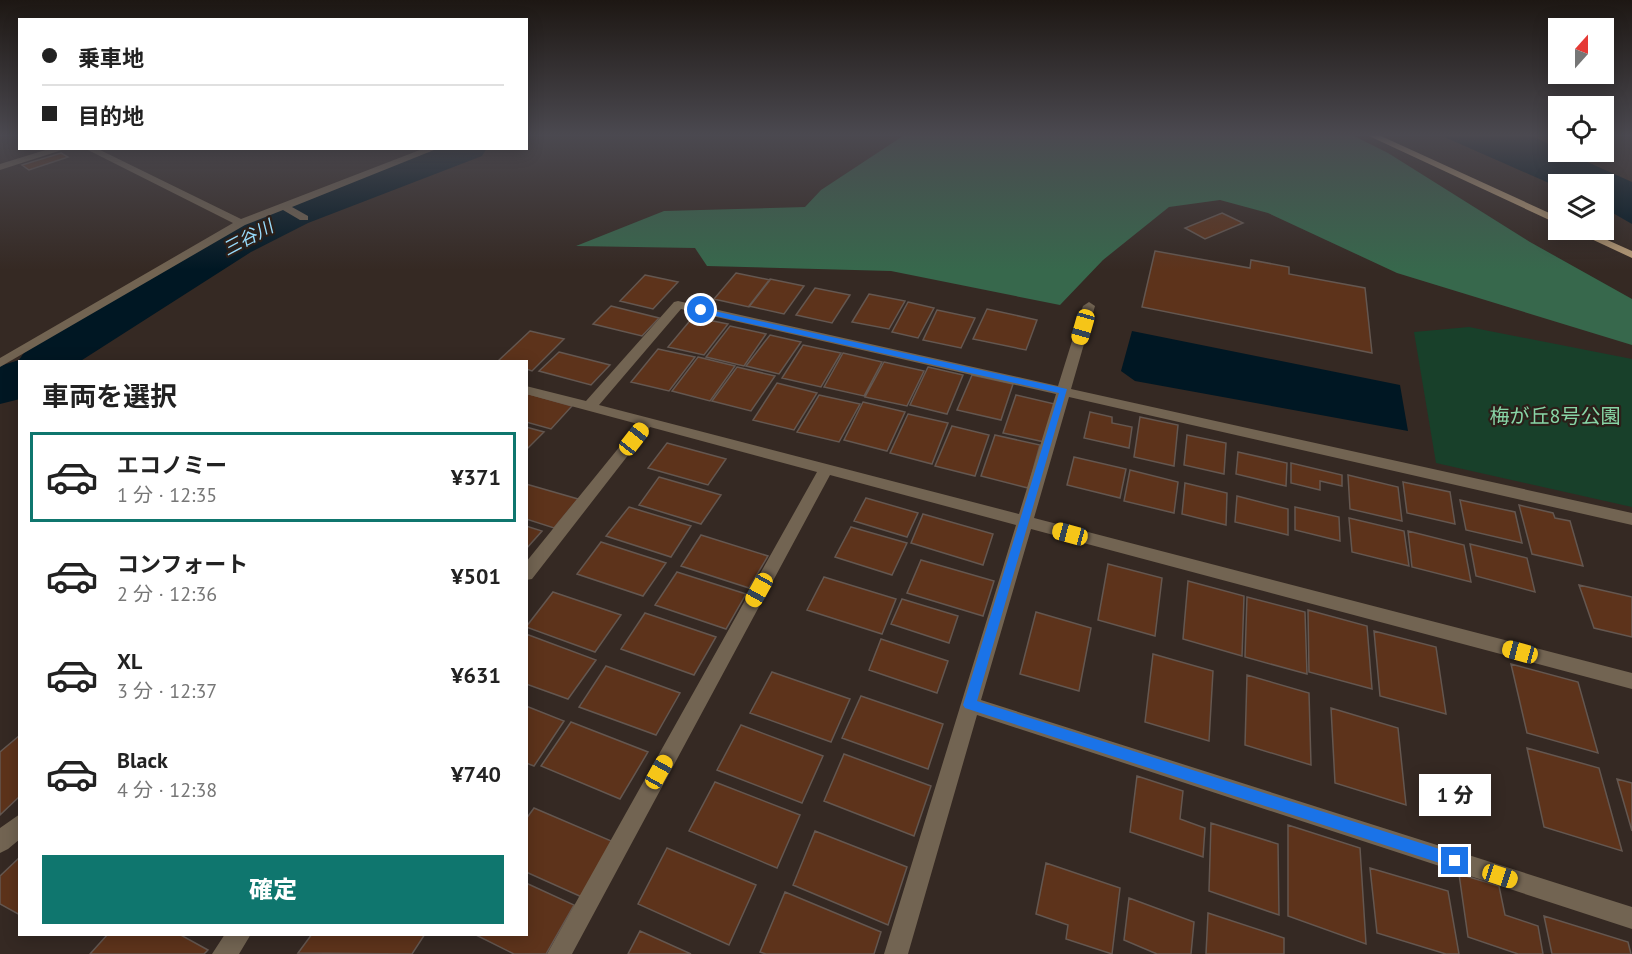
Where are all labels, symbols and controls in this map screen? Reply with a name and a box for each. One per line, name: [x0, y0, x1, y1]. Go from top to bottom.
north arrow: [1548, 18, 1614, 84]
map controls: [1548, 18, 1614, 240]
text: 乗車地: [78, 44, 144, 72]
button: locate: [1548, 96, 1614, 162]
text: 目的地: [78, 102, 144, 130]
button: layers: [1548, 174, 1614, 240]
water label: 三谷川: [219, 214, 279, 260]
route start: [687, 296, 714, 323]
car: [1069, 307, 1097, 347]
text: 車両を選択: [42, 379, 177, 413]
park label: 梅が丘8号公園: [1490, 403, 1620, 429]
car: [616, 419, 652, 459]
icon: car: [45, 450, 99, 504]
text: エコノミー: [117, 451, 227, 479]
text: ¥371: [451, 463, 501, 491]
text: 1 分 · 12:35: [117, 482, 217, 508]
car: [1050, 521, 1090, 547]
icon: car: [45, 549, 99, 603]
text: コンフォート: [117, 550, 248, 578]
text: ¥501: [451, 562, 501, 590]
car: [742, 570, 776, 610]
text: 2 分 · 12:36: [117, 581, 217, 607]
car: [1500, 639, 1540, 665]
text: XL: [117, 647, 142, 675]
icon: car: [45, 648, 99, 702]
text: ¥631: [451, 661, 501, 689]
text: 3 分 · 12:37: [117, 678, 217, 704]
text: Black: [117, 746, 168, 774]
icon: car: [45, 747, 99, 801]
car: [642, 752, 676, 792]
text: ¥740: [451, 760, 501, 788]
callout: 1 分: [1419, 774, 1491, 816]
text: 4 分 · 12:38: [117, 777, 217, 803]
text: 1 分: [1437, 782, 1473, 808]
route end: [1441, 847, 1468, 874]
button: 確定: [42, 855, 504, 924]
car: [1480, 862, 1520, 890]

